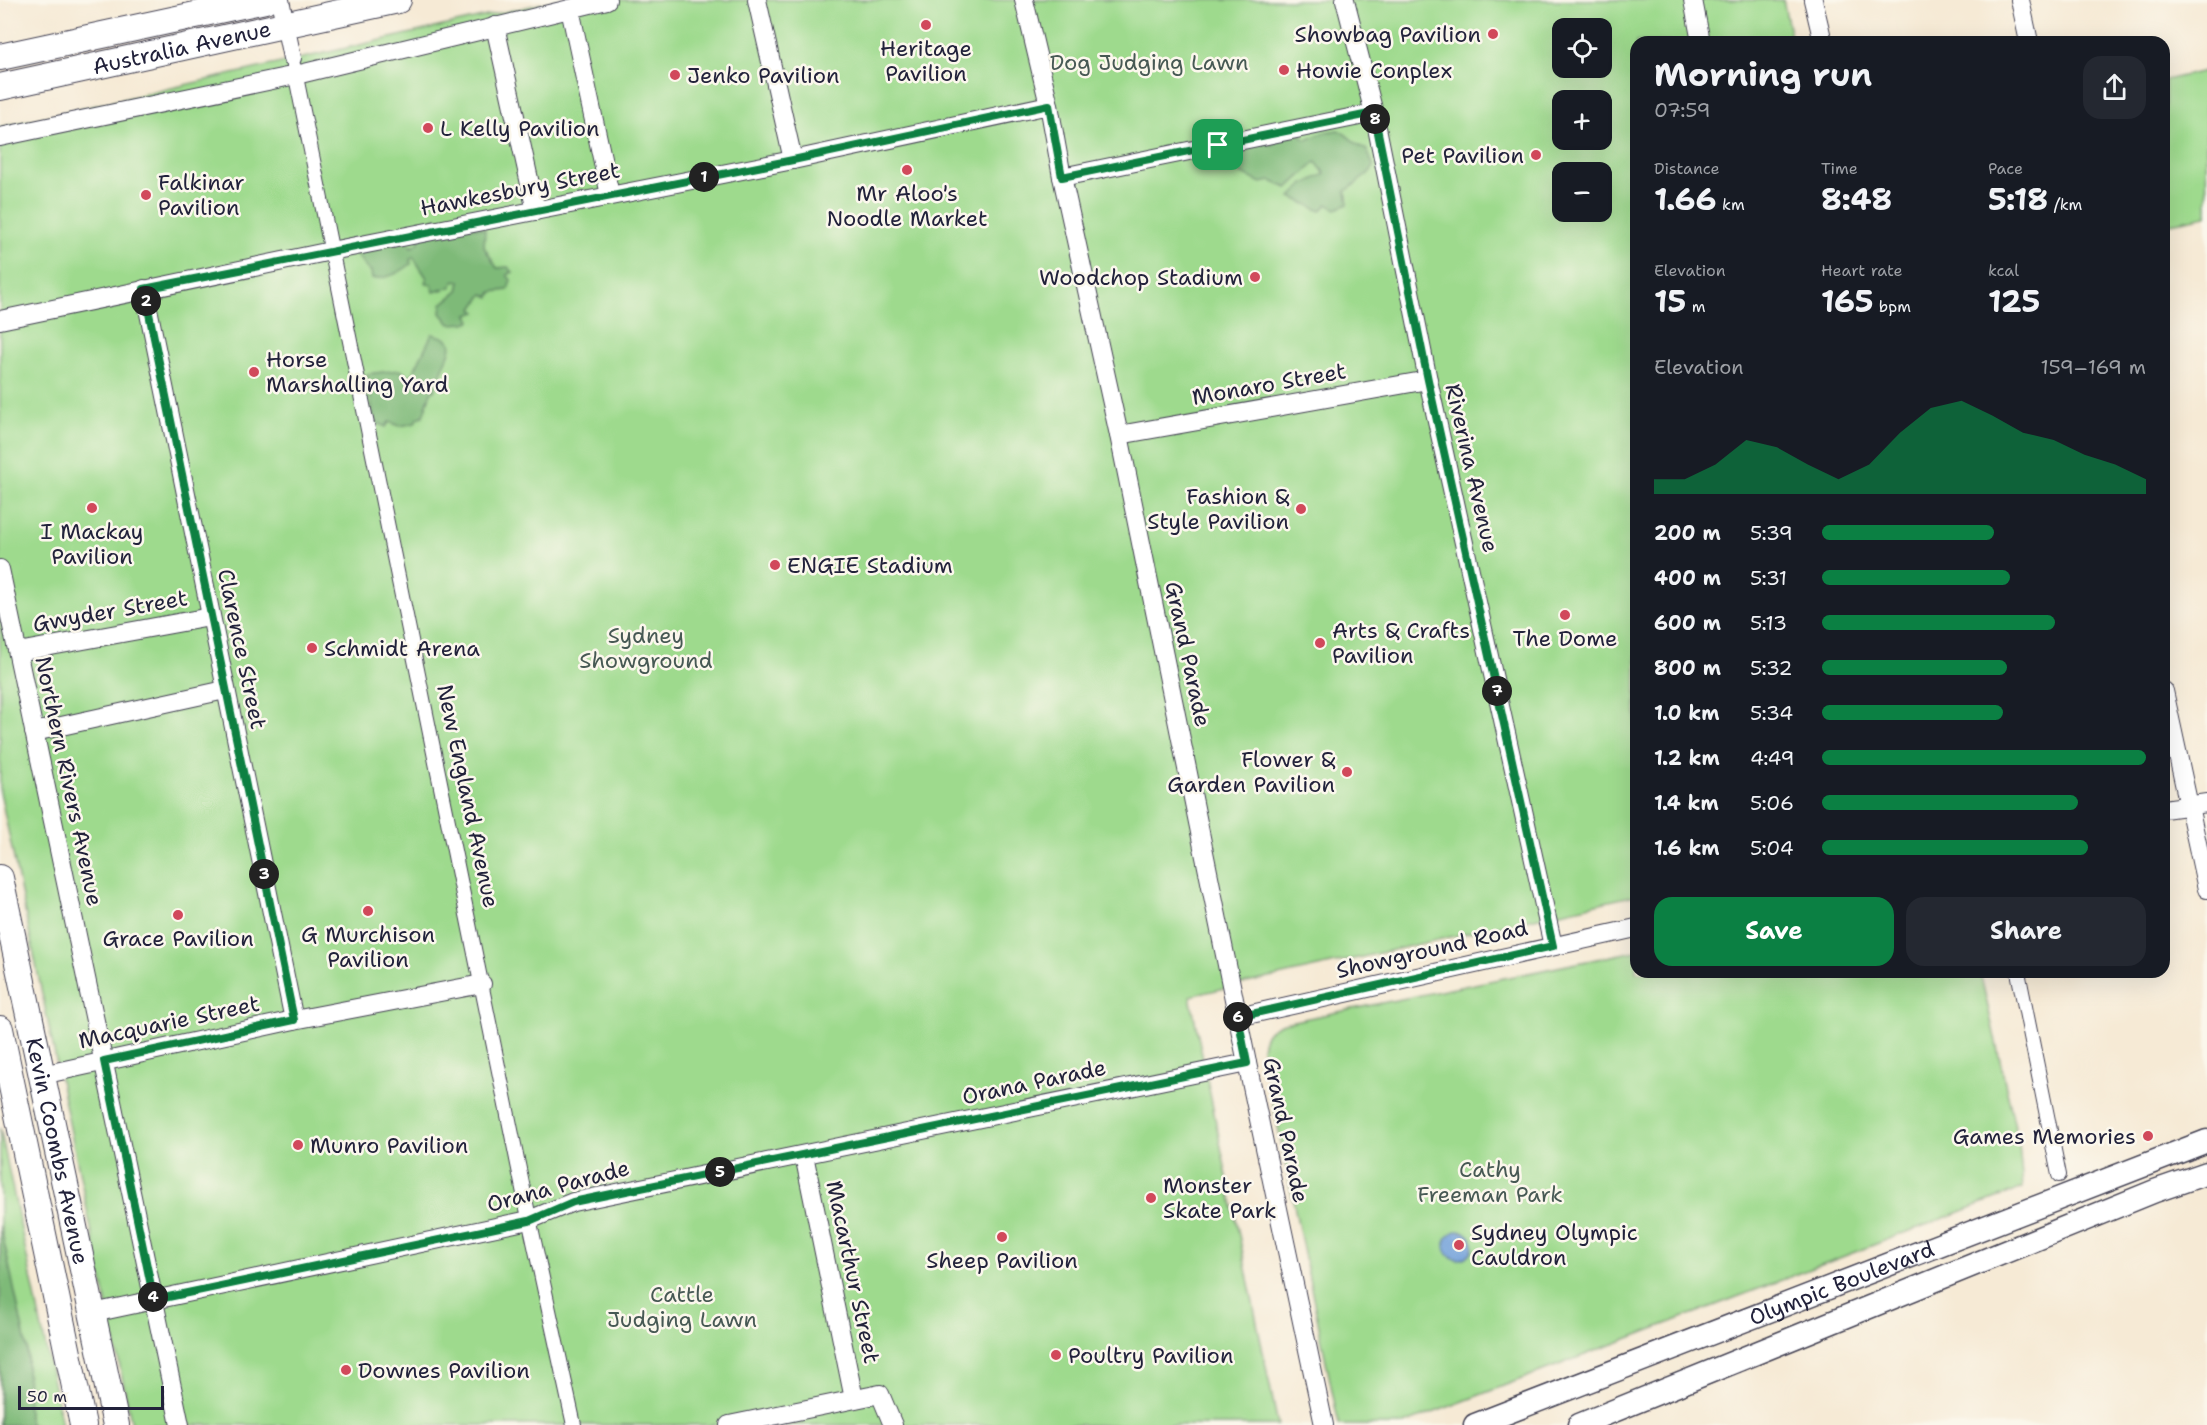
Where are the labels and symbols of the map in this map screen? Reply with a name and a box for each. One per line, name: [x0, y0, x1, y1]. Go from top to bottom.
street label: Australia Avenue: [90, 14, 274, 81]
marker: Heritage Pavilion: [919, 18, 933, 32]
place label: Showbag Pavilion: [1295, 20, 1481, 49]
marker: Showbag Pavilion: [1486, 27, 1500, 41]
place label: Heritage Pavilion: [880, 34, 972, 88]
park label: Dog Judging Lawn: [1050, 48, 1248, 77]
place label: Howie Conplex: [1296, 56, 1452, 85]
place label: Jenko Pavilion: [687, 61, 839, 90]
marker: Howie Conplex: [1277, 63, 1291, 77]
marker: Jenko Pavilion: [668, 68, 682, 82]
pin: 8: [1360, 104, 1390, 134]
place label: L Kelly Pavilion: [440, 114, 600, 143]
pin: [1192, 119, 1243, 170]
marker: L Kelly Pavilion: [421, 121, 435, 135]
place label: Pet Pavilion: [1401, 141, 1524, 170]
marker: Pet Pavilion: [1529, 148, 1543, 162]
street label: Hawkesbury Street: [418, 155, 622, 223]
pin: 1: [689, 162, 719, 192]
marker: Mr Aloo's Noodle Market: [900, 163, 914, 177]
place label: Falkinar Pavilion: [158, 168, 245, 222]
place label: Mr Aloo's Noodle Market: [826, 179, 988, 233]
marker: Falkinar Pavilion: [139, 188, 153, 202]
place label: Woodchop Stadium: [1039, 263, 1243, 292]
marker: Woodchop Stadium: [1248, 270, 1262, 284]
pin: 2: [131, 286, 161, 316]
place label: Horse Marshalling Yard: [266, 345, 448, 399]
street label: Monaro Street: [1190, 356, 1348, 412]
marker: Horse Marshalling Yard: [247, 365, 261, 379]
street label: Riverina Avenue: [1438, 381, 1506, 555]
place label: Fashion & Style Pavilion: [1147, 482, 1290, 536]
marker: I Mackay Pavilion: [85, 501, 99, 515]
marker: Fashion & Style Pavilion: [1294, 502, 1308, 516]
place label: I Mackay Pavilion: [41, 517, 143, 571]
place label: ENGIE Stadium: [787, 551, 953, 580]
marker: ENGIE Stadium: [768, 558, 782, 572]
street label: Clarence Street: [211, 566, 273, 732]
street label: Grand Parade: [1158, 579, 1218, 729]
street label: Gwyder Street: [30, 583, 190, 639]
marker: The Dome: [1558, 608, 1572, 622]
place label: Arts & Crafts Pavilion: [1332, 616, 1470, 670]
park label: Sydney Showground: [579, 621, 713, 675]
place label: The Dome: [1512, 624, 1618, 653]
place label: Schmidt Arena: [324, 634, 480, 663]
marker: Arts & Crafts Pavilion: [1313, 636, 1327, 650]
marker: Schmidt Arena: [305, 641, 319, 655]
street label: Northern Rivers Avenue: [28, 653, 110, 909]
pin: 7: [1482, 676, 1512, 706]
street label: New England Avenue: [430, 682, 506, 910]
place label: Flower & Garden Pavilion: [1167, 745, 1336, 799]
marker: Flower & Garden Pavilion: [1340, 765, 1354, 779]
pin: 3: [249, 859, 279, 889]
marker: G Murchison Pavilion: [361, 904, 375, 918]
marker: Grace Pavilion: [171, 908, 185, 922]
street label: Showground Road: [1333, 913, 1531, 985]
place label: G Murchison Pavilion: [301, 920, 435, 974]
place label: Grace Pavilion: [102, 924, 254, 953]
street label: Macquarie Street: [76, 989, 262, 1055]
pin: 6: [1223, 1002, 1253, 1032]
street label: Kevin Coombs Avenue: [20, 1035, 96, 1267]
street label: Orana Parade: [959, 1053, 1109, 1111]
street label: Grand Parade: [1256, 1055, 1316, 1205]
place label: Games Memories: [1953, 1122, 2136, 1151]
marker: Games Memories: [2141, 1129, 2155, 1143]
place label: Munro Pavilion: [310, 1131, 468, 1160]
marker: Munro Pavilion: [291, 1138, 305, 1152]
street label: Orana Parade: [483, 1153, 633, 1219]
park label: Cathy Freeman Park: [1417, 1155, 1563, 1209]
pin: 5: [705, 1157, 735, 1187]
place label: Monster Skate Park: [1163, 1171, 1277, 1225]
street label: Macarthur Street: [819, 1178, 887, 1366]
marker: Monster Skate Park: [1144, 1191, 1158, 1205]
place label: Sydney Olympic Cauldron: [1471, 1218, 1638, 1272]
marker: Sheep Pavilion: [995, 1230, 1009, 1244]
street label: Olympic Boulevard: [1745, 1234, 1938, 1332]
marker: Sydney Olympic Cauldron: [1452, 1238, 1466, 1252]
place label: Sheep Pavilion: [926, 1246, 1078, 1275]
park label: Cattle Judging Lawn: [607, 1280, 757, 1334]
pin: 4: [138, 1282, 168, 1312]
place label: Poultry Pavilion: [1068, 1341, 1233, 1370]
marker: Poultry Pavilion: [1049, 1348, 1063, 1362]
place label: Downes Pavilion: [358, 1356, 530, 1385]
marker: Downes Pavilion: [339, 1363, 353, 1377]
scale bar: [18, 1383, 164, 1410]

